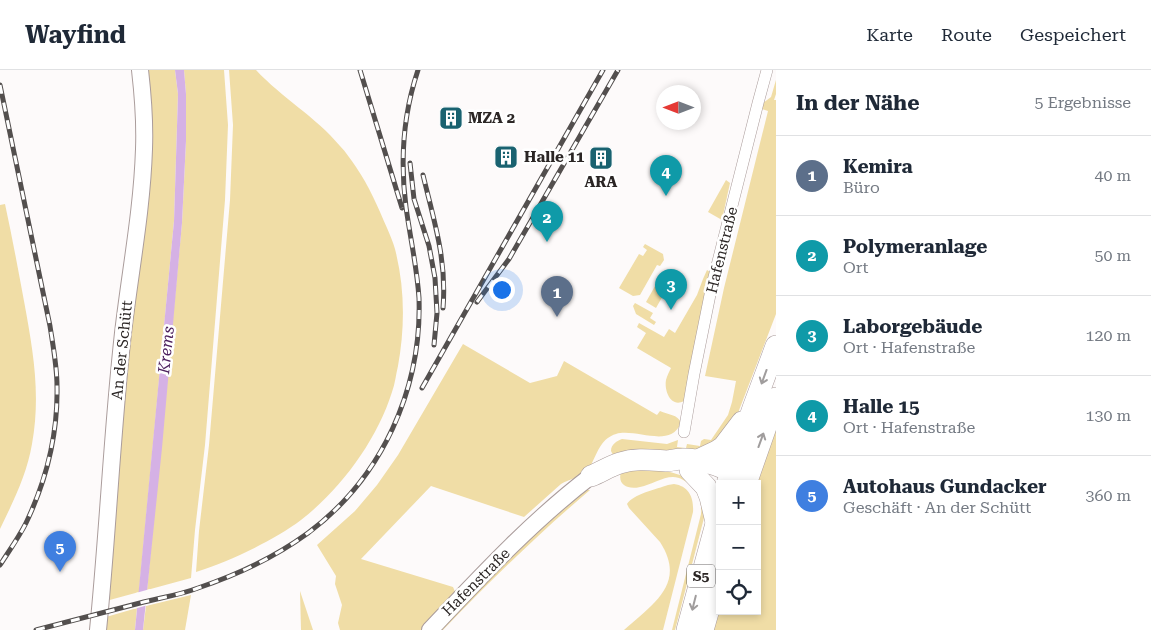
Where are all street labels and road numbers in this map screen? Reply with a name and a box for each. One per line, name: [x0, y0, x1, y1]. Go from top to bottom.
street label: Hafenstraße: [703, 205, 741, 295]
street label: An der Schütt: [108, 299, 136, 401]
street label: Hafenstraße: [438, 544, 514, 620]
road number: S5: [687, 564, 715, 588]

